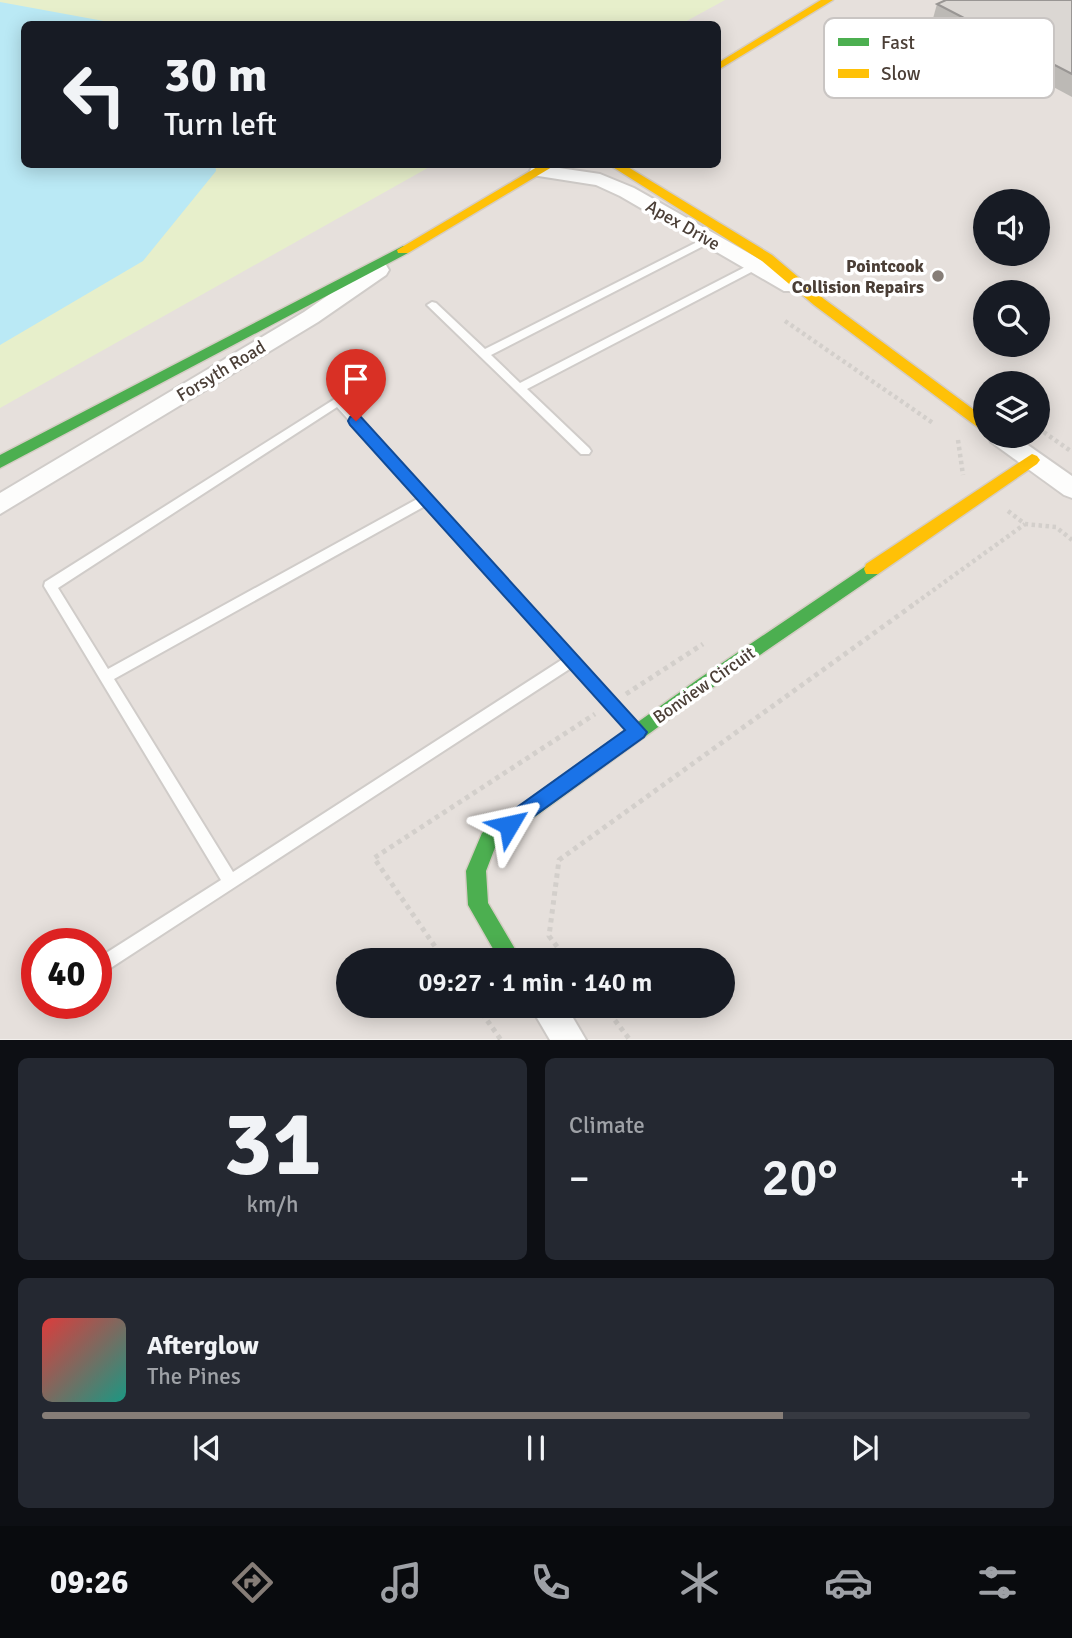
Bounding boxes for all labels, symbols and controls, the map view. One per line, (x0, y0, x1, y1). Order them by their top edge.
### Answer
legend (824, 18, 1054, 98)
text: Fast (881, 31, 915, 55)
text: 30 m (164, 45, 267, 105)
icon: left (49, 49, 140, 140)
text: Slow (881, 62, 921, 86)
text: Turn left (164, 105, 277, 144)
map controls (973, 189, 1050, 448)
button: sound (973, 189, 1050, 266)
street label: Apex Drive (642, 195, 724, 255)
place label: Pointcook Collision Repairs (792, 255, 925, 298)
marker: Pointcook Collision Repairs (930, 268, 946, 284)
button: search (973, 280, 1050, 357)
street label: Forsyth Road (172, 336, 270, 406)
pin (326, 349, 386, 421)
icon: arrive (337, 360, 375, 398)
button: layers (973, 371, 1050, 448)
street label: Bonview Circuit (649, 642, 759, 728)
position arrow (472, 788, 546, 862)
speed limit sign: 40 (21, 928, 112, 1019)
text: 09:27 · 1 min · 140 m (419, 967, 652, 999)
text: 31 (223, 1088, 322, 1201)
text: Climate (569, 1111, 645, 1140)
text: 20° (761, 1146, 838, 1210)
text: − (569, 1155, 590, 1202)
text: + (1009, 1155, 1030, 1202)
text: km/h (246, 1190, 299, 1219)
text: Afterglow (147, 1330, 259, 1362)
text: The Pines (147, 1362, 241, 1391)
icon: previous (188, 1429, 226, 1467)
icon: pause (517, 1429, 555, 1467)
icon: next (846, 1429, 884, 1467)
icon: directions (228, 1558, 277, 1607)
icon: music (377, 1558, 426, 1607)
icon: phone (526, 1558, 575, 1607)
icon: climate (675, 1558, 724, 1607)
icon: car (824, 1558, 873, 1607)
icon: filters (973, 1558, 1022, 1607)
text: 09:26 (50, 1563, 129, 1602)

